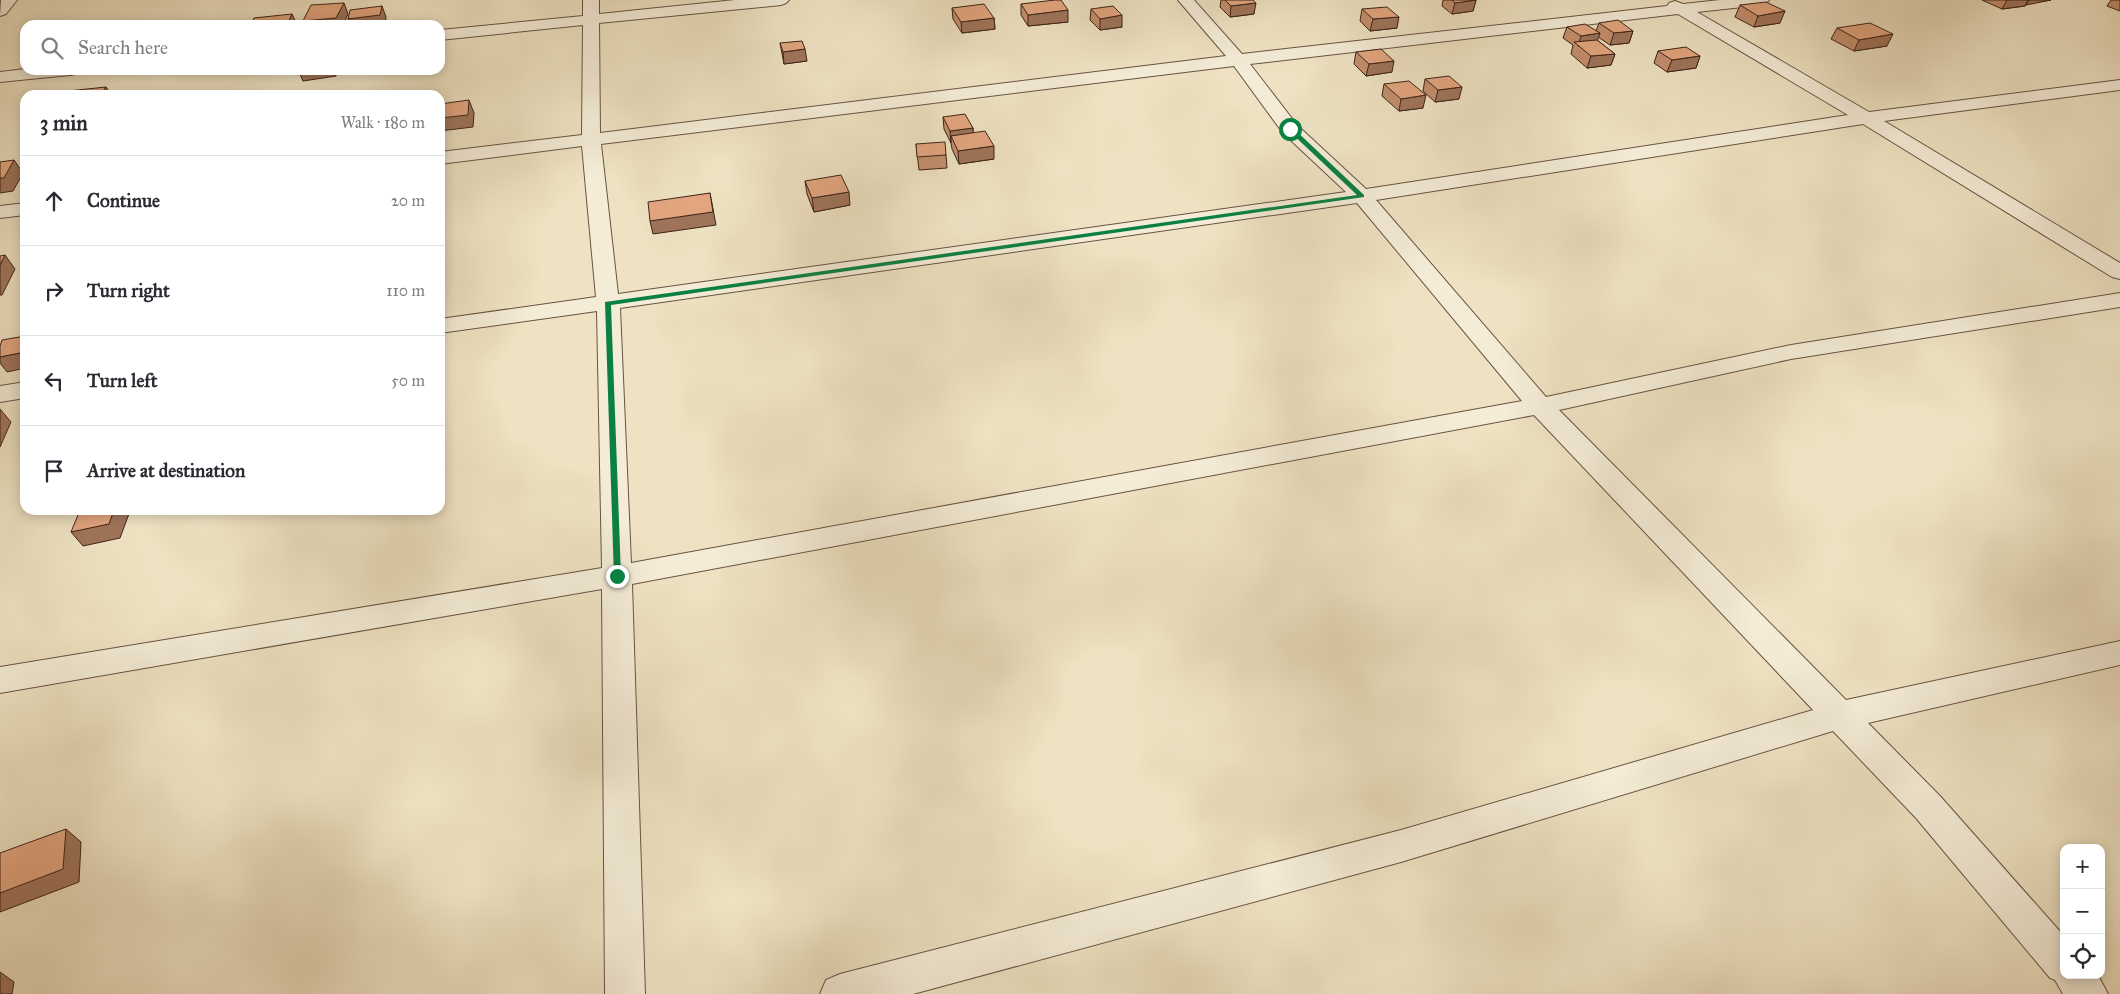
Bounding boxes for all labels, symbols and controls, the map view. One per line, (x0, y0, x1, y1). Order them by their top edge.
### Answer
search box (20, 20, 445, 75)
icon: search (38, 34, 66, 62)
text: Search here (78, 36, 168, 59)
text: 3 min (40, 110, 88, 136)
text: Walk · 180 m (341, 113, 425, 132)
route start (1279, 118, 1302, 141)
icon: ahead (40, 187, 68, 215)
text: Continue (87, 189, 160, 212)
text: 20 m (391, 191, 425, 210)
icon: right (40, 277, 68, 305)
text: Turn right (87, 279, 170, 302)
text: 110 m (386, 281, 425, 300)
icon: left (40, 367, 68, 395)
text: Turn left (87, 369, 157, 392)
text: 50 m (391, 371, 425, 390)
icon: arrive (40, 457, 68, 485)
text: Arrive at destination (87, 459, 245, 482)
route end (606, 565, 629, 588)
map controls (2060, 844, 2105, 979)
button: + (2060, 844, 2105, 889)
button: − (2060, 889, 2105, 934)
button: locate (2060, 934, 2105, 979)

